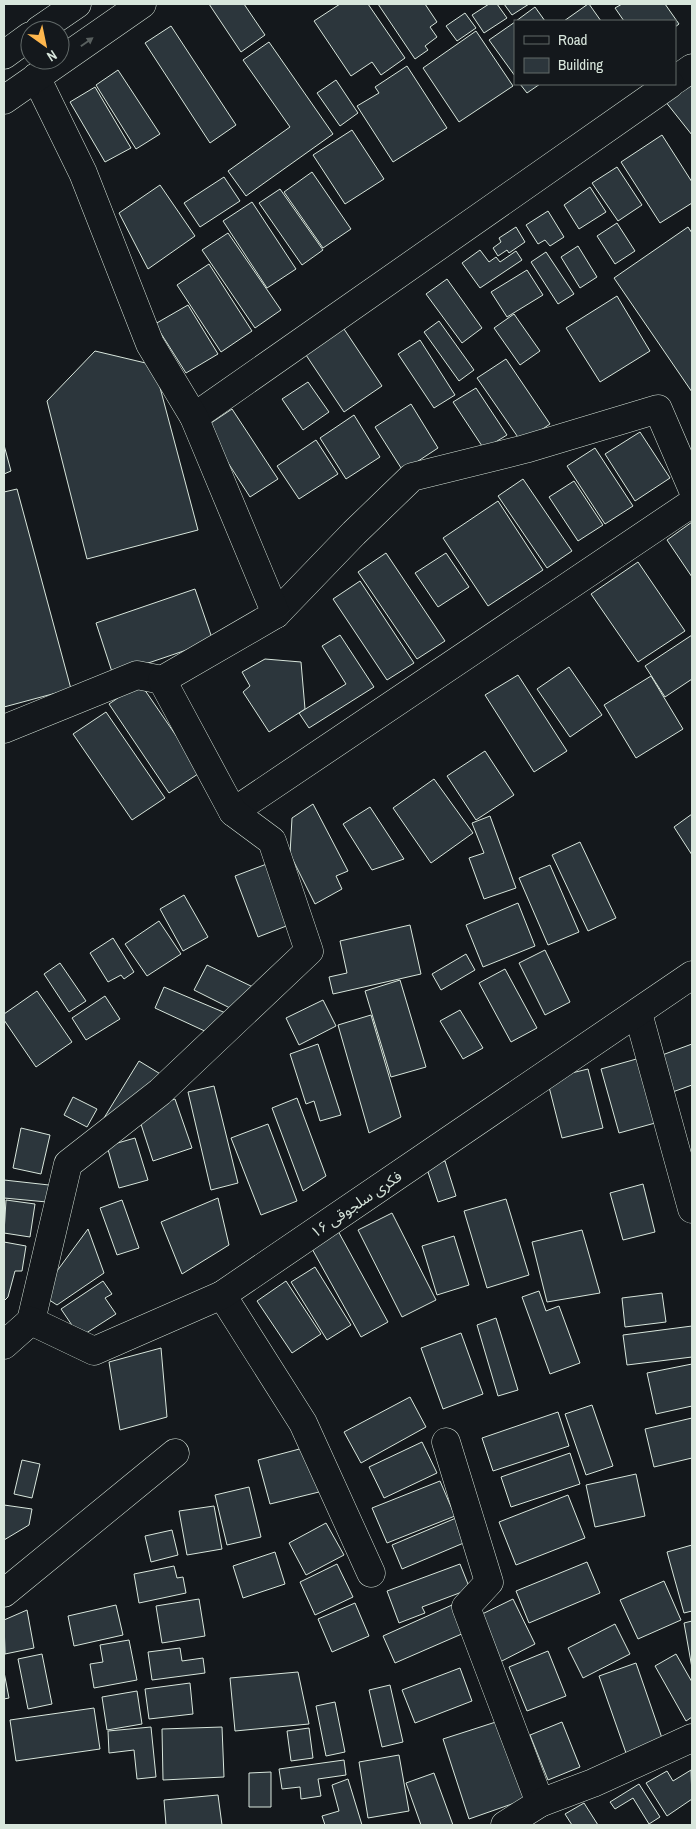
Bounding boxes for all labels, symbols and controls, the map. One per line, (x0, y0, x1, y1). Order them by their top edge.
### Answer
north arrow (20, 20, 70, 70)
legend (514, 20, 676, 85)
text: Road (558, 29, 587, 50)
one-way arrow (80, 37, 93, 47)
text: N (44, 46, 60, 66)
text: Building (558, 54, 603, 75)
street label: فکری سلجوقی ۱۶ (306, 1165, 406, 1242)

